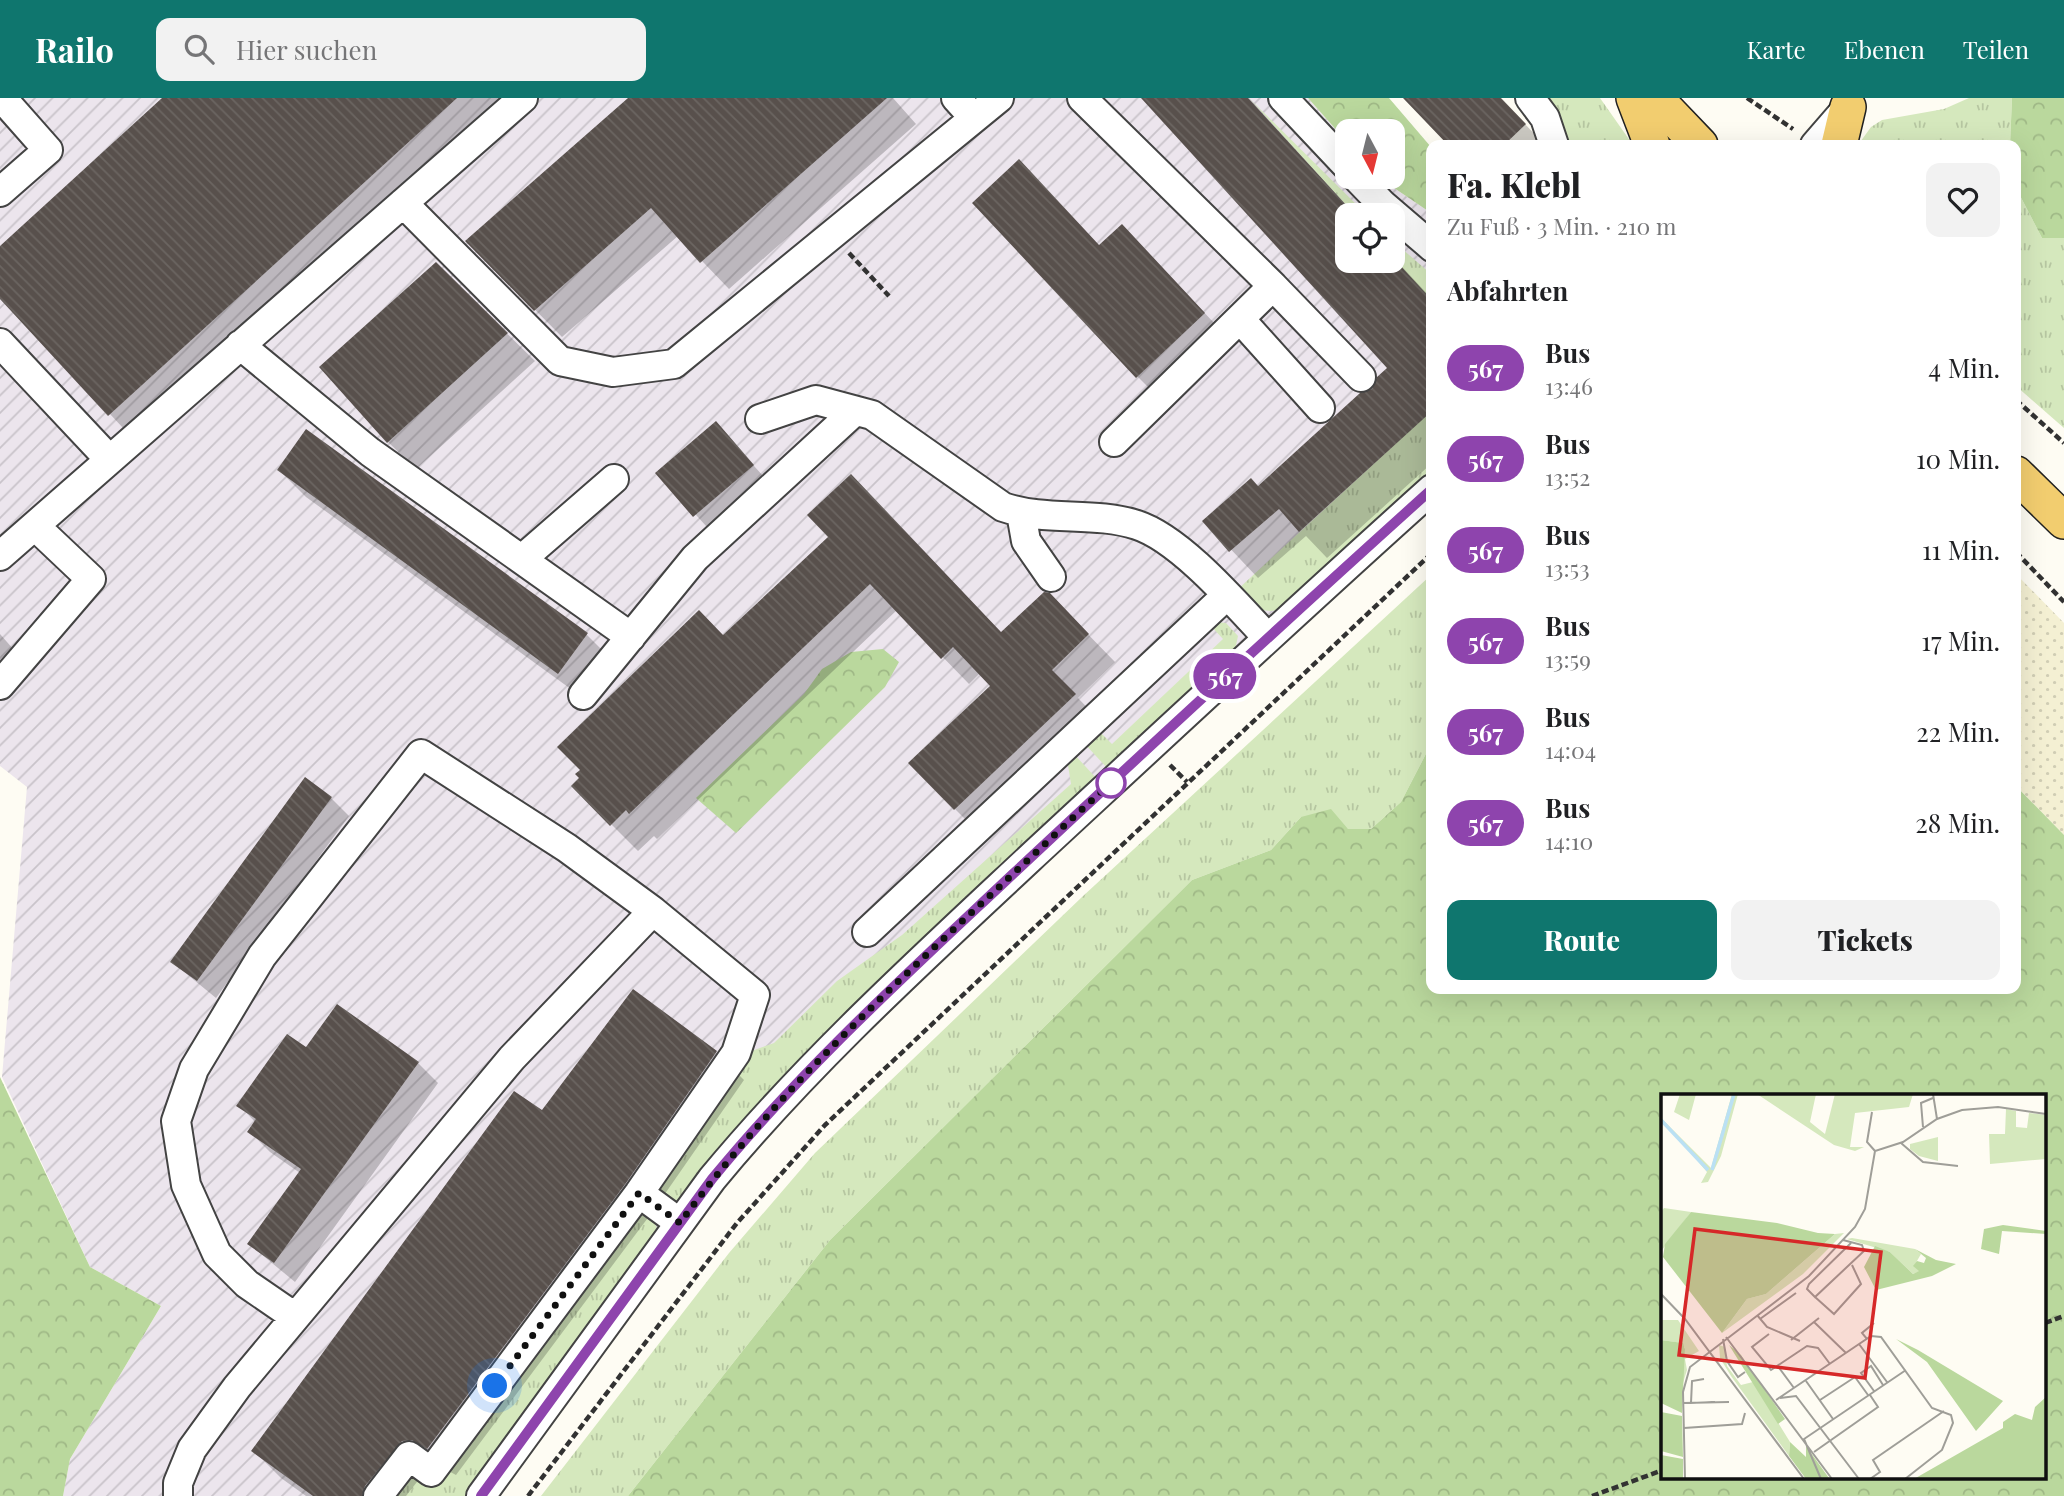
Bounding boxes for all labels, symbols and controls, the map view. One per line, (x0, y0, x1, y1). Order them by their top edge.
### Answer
search box (156, 18, 646, 81)
text: Railo (35, 27, 114, 71)
icon: search (180, 30, 218, 68)
text: Hier suchen (236, 32, 377, 67)
text: Karte (1747, 33, 1806, 65)
text: Ebenen (1844, 33, 1925, 65)
text: Teilen (1963, 33, 2029, 65)
north arrow (1335, 119, 1405, 189)
map controls (1335, 119, 1405, 273)
text: Fa. Klebl (1447, 162, 1581, 206)
button: heart (1926, 163, 2000, 237)
button: locate (1335, 203, 1405, 273)
text: Zu Fuß · 3 Min. · 210 m (1447, 210, 1676, 241)
text: Abfahrten (1447, 273, 1568, 308)
text: Bus (1545, 335, 1590, 370)
text: 4 Min. (1928, 350, 2000, 385)
text: 567 (1468, 352, 1503, 384)
text: 13:46 (1545, 370, 1593, 401)
text: Bus (1545, 426, 1590, 461)
text: 10 Min. (1916, 441, 2000, 476)
text: 567 (1468, 443, 1503, 475)
text: 13:52 (1545, 461, 1590, 492)
text: Bus (1545, 517, 1590, 552)
text: 11 Min. (1922, 532, 2000, 567)
text: 567 (1468, 534, 1503, 566)
text: 13:53 (1545, 552, 1590, 583)
text: Bus (1545, 608, 1590, 643)
text: 17 Min. (1921, 623, 2000, 658)
text: 567 (1468, 625, 1503, 657)
text: 13:59 (1545, 643, 1591, 674)
line badge: 567 (1185, 653, 1265, 699)
text: 567 (1207, 660, 1243, 692)
text: Bus (1545, 699, 1590, 734)
text: 22 Min. (1916, 714, 2000, 749)
text: 567 (1468, 716, 1503, 748)
text: 14:04 (1545, 734, 1596, 765)
unlabelled marker (1096, 768, 1126, 798)
text: Bus (1545, 790, 1590, 825)
text: 28 Min. (1915, 805, 2000, 840)
text: 567 (1468, 807, 1503, 839)
text: 14:10 (1545, 825, 1593, 856)
button: Route (1447, 900, 1717, 980)
button: Tickets (1731, 900, 2000, 980)
inset map (1661, 1094, 2046, 1478)
your location (477, 1368, 512, 1403)

